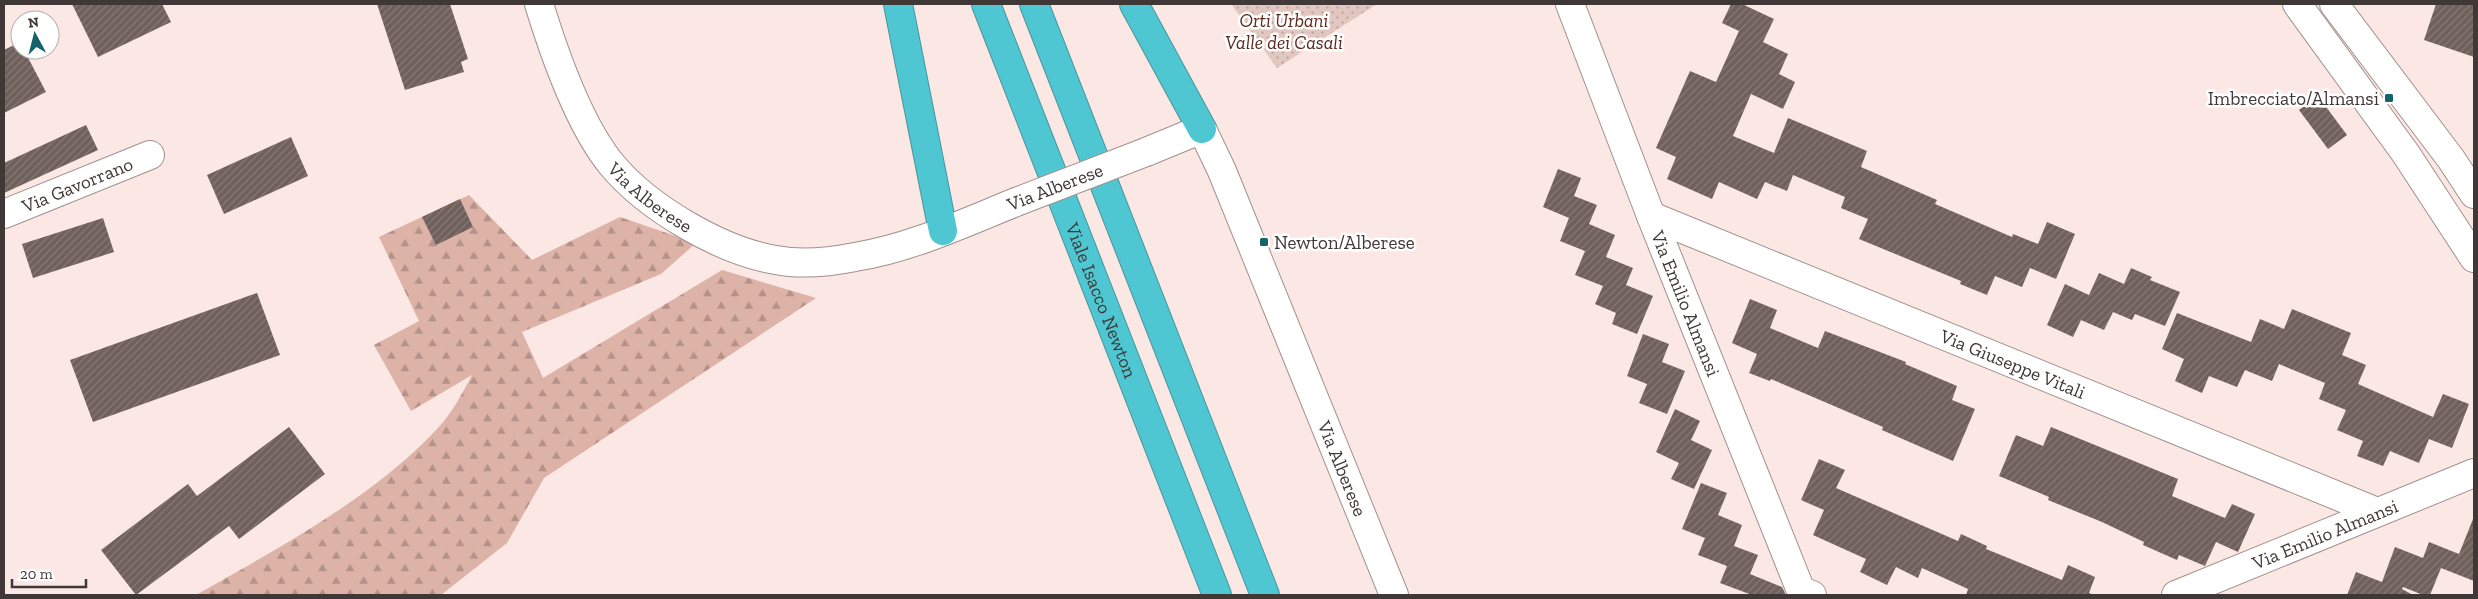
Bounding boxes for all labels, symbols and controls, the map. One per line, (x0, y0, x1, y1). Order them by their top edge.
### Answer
park label: Orti Urbani Valle dei Casali (1225, 9, 1343, 54)
north arrow (10, 10, 60, 60)
text: N (27, 13, 40, 32)
place label: Imbrecciato/Almansi (2208, 87, 2379, 110)
marker: Imbrecciato/Almansi (2383, 92, 2395, 104)
street label: Via Gavorrano (17, 152, 136, 217)
street label: Via Alberese (603, 156, 696, 237)
street label: Via Alberese (1003, 158, 1106, 216)
street label: Viale Isacco Newton (1061, 218, 1142, 381)
street label: Via Emilio Almansi (1646, 226, 1725, 380)
place label: Newton/Alberese (1274, 231, 1415, 254)
marker: Newton/Alberese (1258, 236, 1270, 248)
street label: Via Giuseppe Vitali (1936, 323, 2089, 403)
street label: Via Alberese (1313, 416, 1372, 520)
street label: Via Emilio Almansi (2248, 494, 2401, 574)
scale bar (12, 556, 86, 588)
text: 20 m (20, 565, 53, 583)

